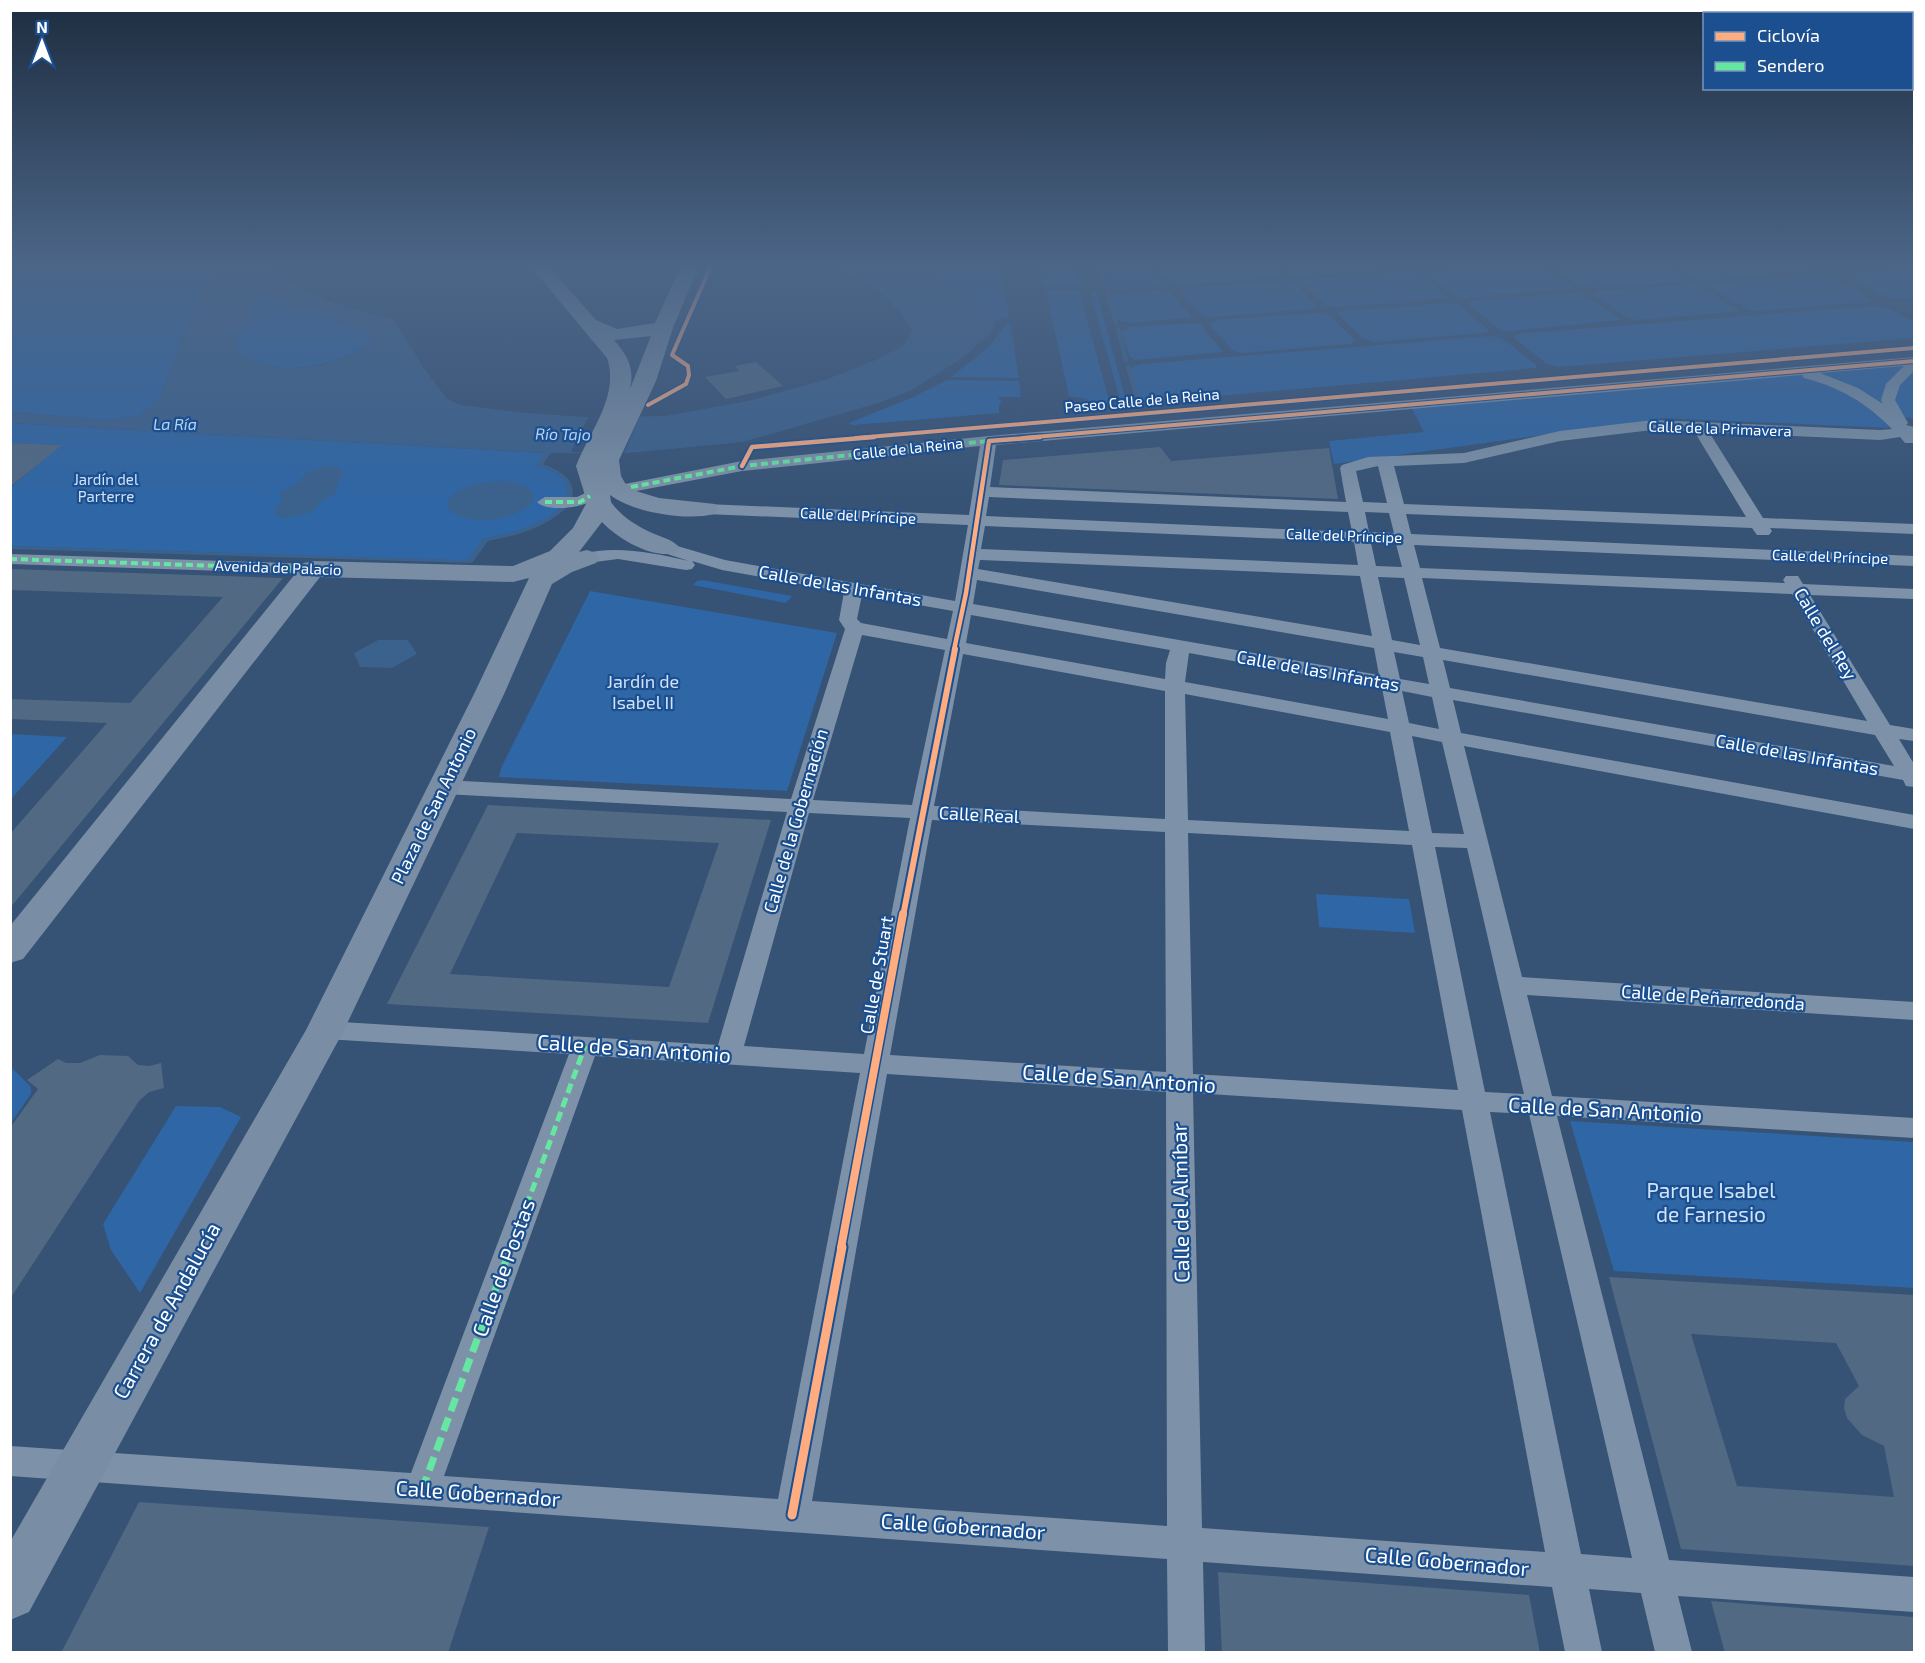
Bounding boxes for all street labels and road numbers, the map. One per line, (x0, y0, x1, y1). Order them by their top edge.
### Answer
street label: Paseo Calle de la Reina (1064, 384, 1220, 416)
street label: Calle de la Primavera (1648, 417, 1792, 439)
street label: Calle de la Reina (852, 433, 964, 463)
street label: Calle del Príncipe (800, 503, 917, 527)
street label: Calle del Príncipe (1286, 524, 1402, 546)
street label: Calle del Príncipe (1772, 545, 1888, 567)
street label: Avenida de Palacio (214, 556, 342, 578)
street label: Calle de las Infantas (757, 560, 923, 610)
street label: Calle del Rey (1790, 583, 1862, 684)
street label: Calle de las Infantas (1235, 645, 1401, 695)
street label: Plaza de San Antonio (386, 724, 480, 887)
street label: Calle de la Gobernación (758, 726, 832, 915)
street label: Calle de las Infantas (1714, 729, 1880, 779)
street label: Calle Real (938, 801, 1020, 827)
street label: Calle de Stuart (855, 914, 897, 1036)
street label: Calle de Peñarredonda (1620, 980, 1806, 1014)
street label: Calle de San Antonio (536, 1028, 732, 1067)
street label: Calle de San Antonio (1021, 1058, 1217, 1097)
street label: Calle de San Antonio (1507, 1091, 1703, 1126)
street label: Calle del Almíbar (1166, 1122, 1193, 1283)
street label: Calle de Postas (466, 1195, 539, 1340)
street label: Carrera de Andalucía (107, 1218, 225, 1403)
street label: Calle Gobernador (395, 1474, 562, 1511)
street label: Calle Gobernador (880, 1507, 1047, 1544)
street label: Calle Gobernador (1364, 1541, 1531, 1580)

